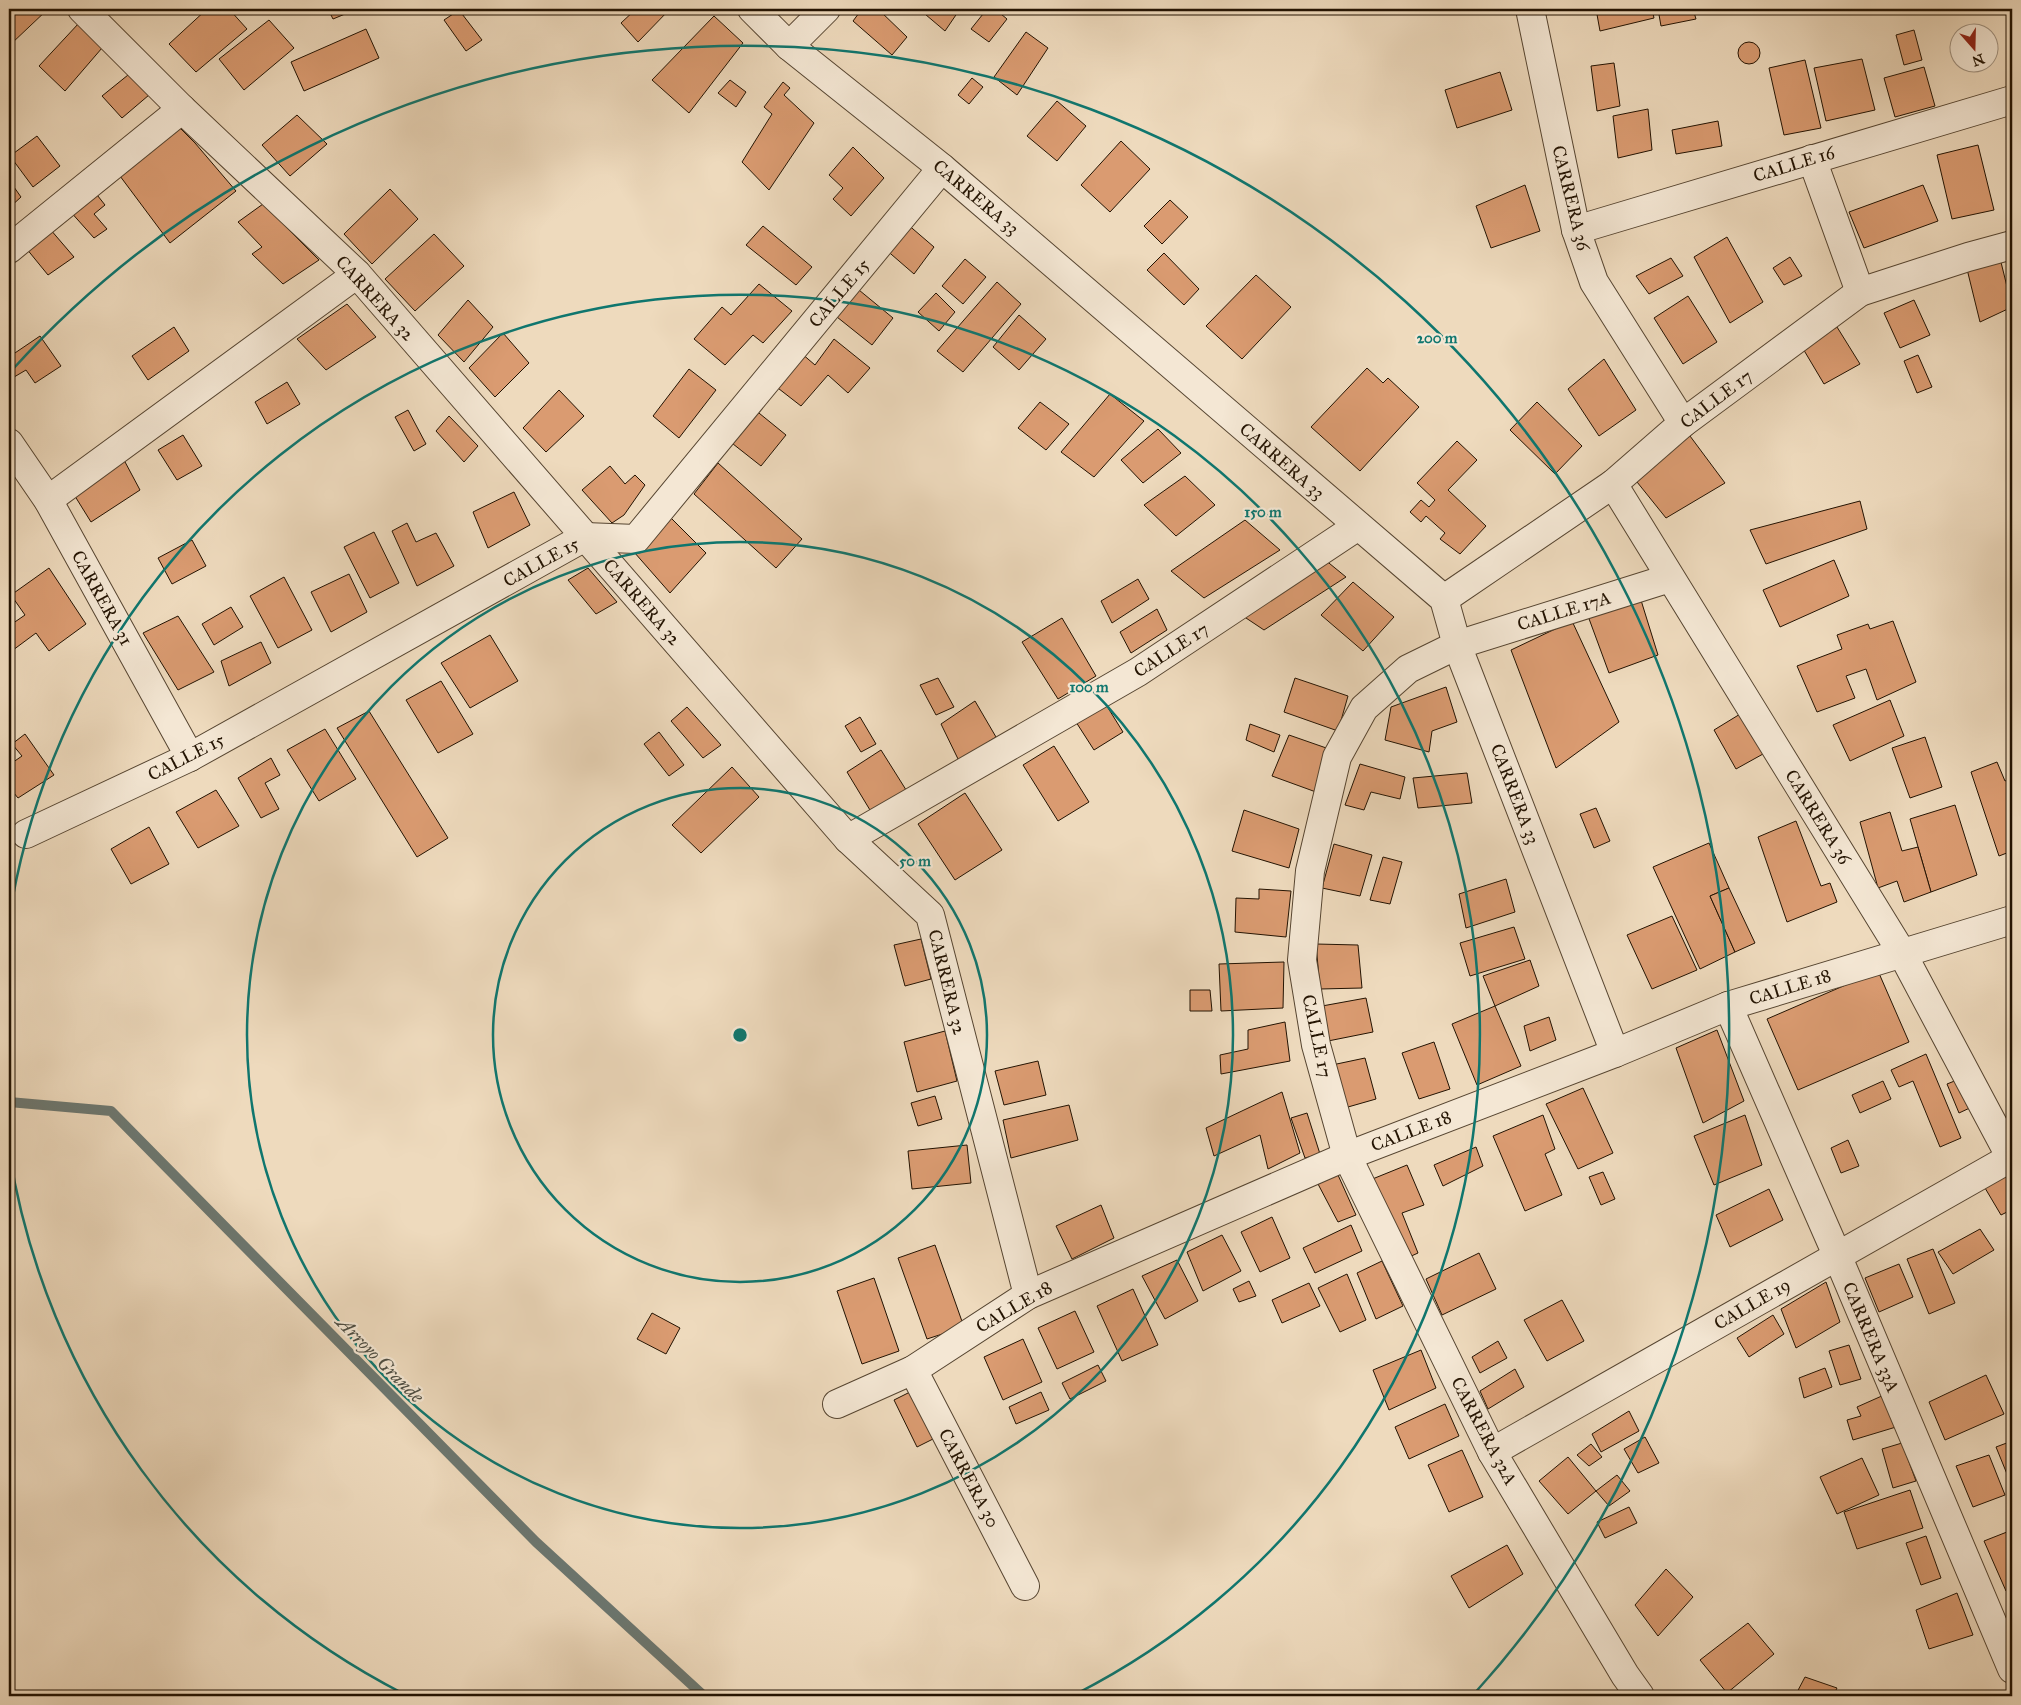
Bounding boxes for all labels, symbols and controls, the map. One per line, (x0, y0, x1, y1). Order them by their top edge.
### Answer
north arrow (1948, 22, 1998, 72)
text: N (1970, 50, 1987, 70)
street label: CALLE 16 (1751, 141, 1838, 187)
street label: CARRERA 36 (1547, 143, 1595, 254)
street label: CARRERA 33 (928, 155, 1024, 239)
street label: CARRERA 32 (331, 251, 419, 345)
street label: CALLE 15 (804, 254, 875, 332)
text: 200 m (1417, 329, 1458, 347)
street label: CALLE 17 (1676, 365, 1756, 433)
street label: CARRERA 33 (1235, 418, 1329, 504)
text: 150 m (1244, 503, 1282, 521)
street label: CALLE 15 (499, 532, 583, 592)
street label: CARRERA 31 (67, 546, 137, 650)
street label: CARRERA 32 (598, 554, 686, 650)
street label: CALLE 17A (1515, 586, 1613, 636)
street label: CALLE 17 (1130, 618, 1212, 682)
text: 100 m (1069, 678, 1109, 696)
street label: CALLE 15 (144, 728, 229, 786)
street label: CARRERA 33 (1486, 741, 1544, 847)
street label: CARRERA 36 (1780, 766, 1856, 869)
text: 50 m (899, 852, 931, 870)
street label: CARRERA 32 (923, 927, 971, 1037)
street label: CALLE 18 (1746, 964, 1834, 1010)
street label: CALLE 17 (1297, 992, 1337, 1080)
centre of rings (731, 1026, 749, 1044)
street label: CALLE 18 (1368, 1106, 1454, 1156)
street label: CALLE 19 (1710, 1273, 1794, 1335)
street label: CALLE 18 (972, 1276, 1056, 1338)
street label: CARRERA 33A (1838, 1278, 1904, 1396)
water label: Arroyo Grande (330, 1309, 429, 1408)
street label: CARRERA 32A (1446, 1373, 1522, 1489)
street label: CARRERA 30 (934, 1425, 1004, 1531)

